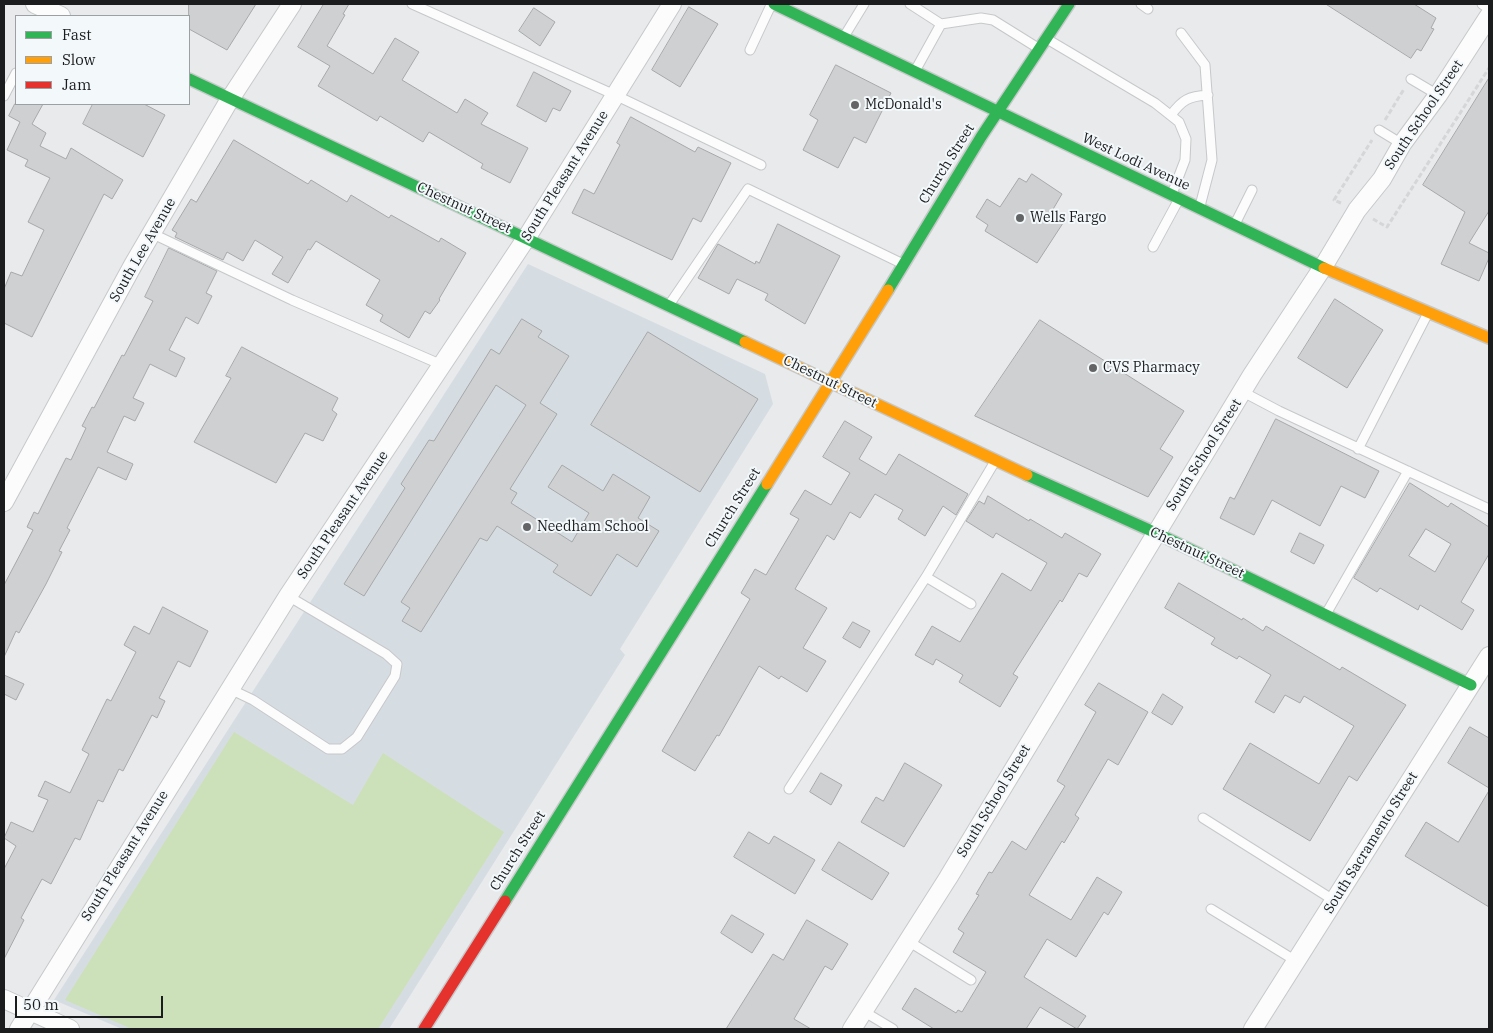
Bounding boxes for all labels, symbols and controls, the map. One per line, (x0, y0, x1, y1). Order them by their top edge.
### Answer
legend (15, 15, 190, 105)
text: Fast (62, 25, 92, 44)
text: Slow (62, 50, 95, 69)
street label: South School Street (1381, 57, 1467, 173)
text: Jam (62, 75, 91, 94)
place label: McDonald's (865, 97, 942, 113)
marker: McDonald's (849, 99, 861, 111)
street label: South Pleasant Avenue (518, 108, 612, 244)
street label: Church Street (916, 121, 978, 207)
street label: West Lodi Avenue (1079, 130, 1193, 194)
street label: Chestnut Street (414, 179, 514, 237)
street label: South Lee Avenue (106, 195, 180, 305)
place label: Wells Fargo (1030, 210, 1106, 226)
marker: Wells Fargo (1014, 212, 1026, 224)
street label: Chestnut Street (780, 352, 880, 412)
place label: CVS Pharmacy (1103, 360, 1200, 376)
marker: CVS Pharmacy (1087, 362, 1099, 374)
street label: South School Street (1163, 396, 1245, 514)
street label: South Pleasant Avenue (294, 448, 392, 582)
street label: Church Street (702, 465, 764, 551)
place label: Needham School (537, 519, 649, 535)
marker: Needham School (521, 521, 533, 533)
street label: Chestnut Street (1147, 524, 1247, 582)
street label: South School Street (954, 742, 1034, 860)
street label: South Sacramento Street (1320, 769, 1422, 917)
street label: South Pleasant Avenue (78, 788, 172, 924)
street label: Church Street (487, 808, 549, 894)
scale bar (18, 986, 165, 1018)
text: 50 m (23, 995, 59, 1014)

